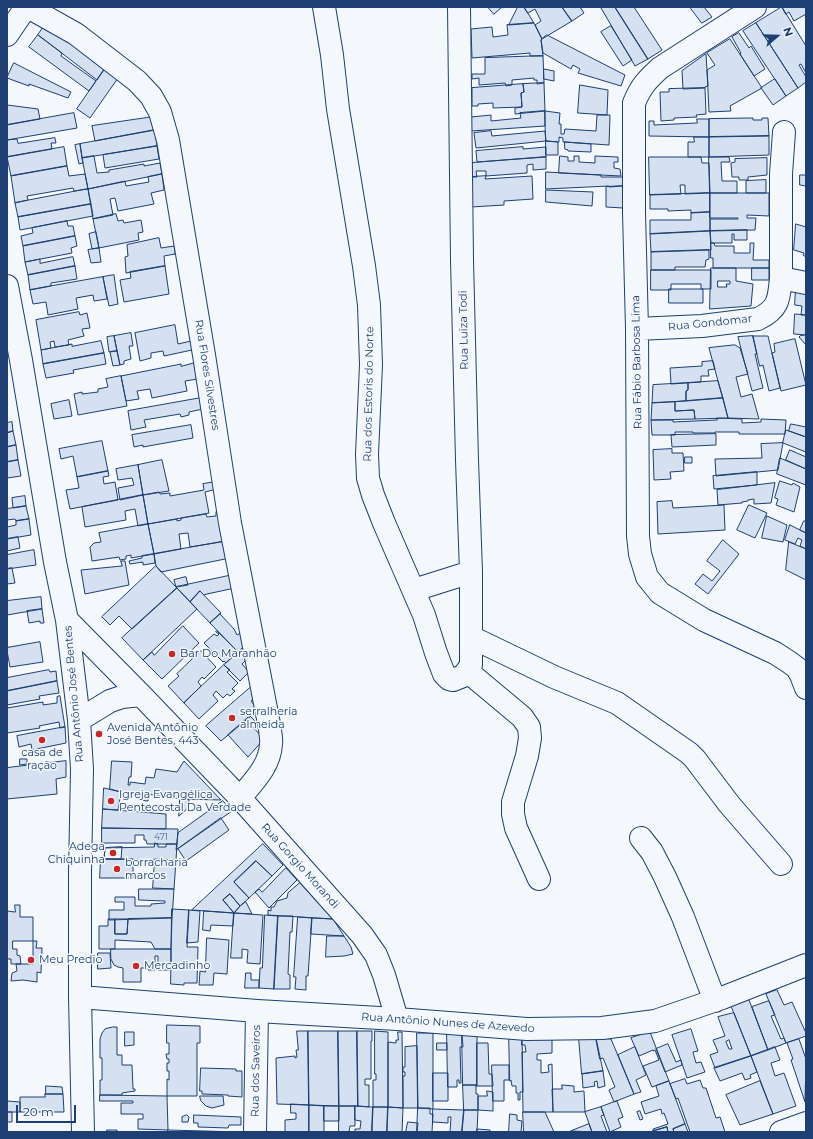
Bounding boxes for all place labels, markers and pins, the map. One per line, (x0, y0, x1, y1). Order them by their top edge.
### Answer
place label: Bar Do Maranhão (180, 647, 277, 661)
marker: Bar Do Maranhão (167, 649, 177, 659)
place label: serralheria almeida (240, 705, 298, 731)
marker: serralheria almeida (227, 713, 237, 723)
place label: Avenida Antônio José Bentes, 443 (107, 721, 199, 747)
marker: Avenida Antônio José Bentes, 443 (94, 729, 104, 739)
marker: casa de ração (37, 735, 47, 745)
place label: casa de ração (21, 746, 63, 772)
place label: Igreja Evangélica Pentecostal Da Verdade (119, 788, 251, 814)
marker: Igreja Evangélica Pentecostal Da Verdade (106, 796, 116, 806)
place label: Adega Chiquinha (48, 840, 105, 866)
marker: Adega Chiquinha (108, 848, 118, 858)
place label: borracharia marcos (125, 856, 188, 882)
marker: borracharia marcos (112, 864, 122, 874)
place label: Meu Predio (39, 953, 102, 967)
marker: Meu Predio (26, 955, 36, 965)
place label: Mercadinho (144, 959, 210, 973)
marker: Mercadinho (131, 961, 141, 971)

